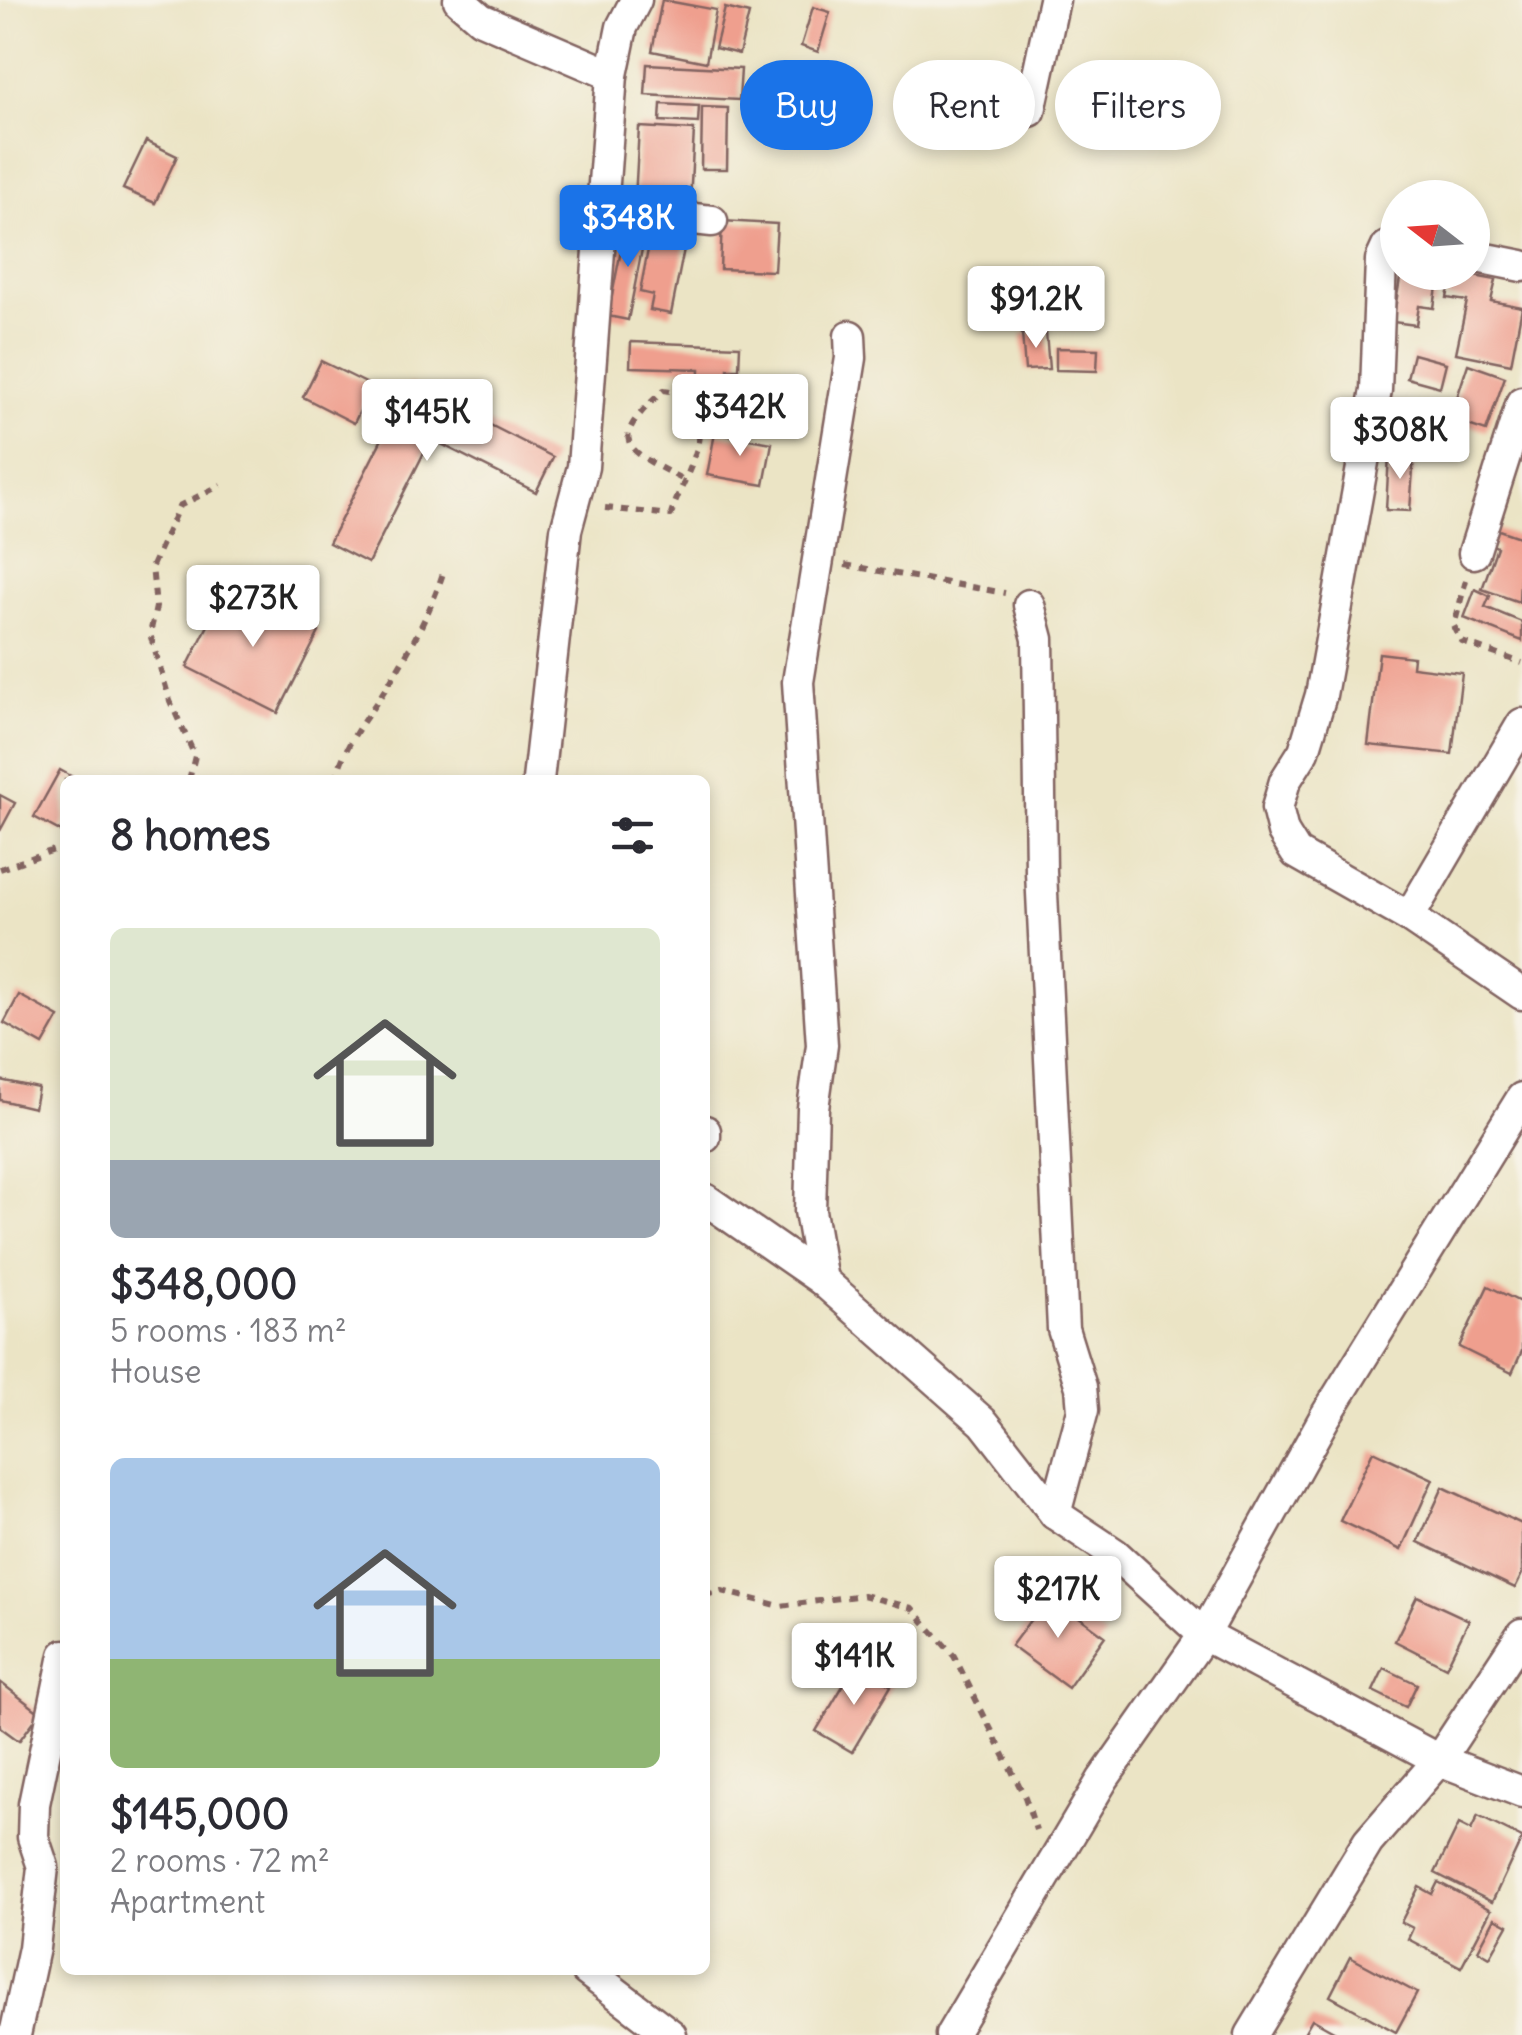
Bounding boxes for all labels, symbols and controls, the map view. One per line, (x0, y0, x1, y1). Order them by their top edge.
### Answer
chip: Buy (740, 60, 873, 150)
chip: Rent (893, 60, 1035, 150)
chip: Filters (1055, 60, 1221, 150)
north arrow (1380, 180, 1490, 290)
map controls (1380, 180, 1490, 290)
pin: $348K (558, 185, 698, 270)
text: $348K (582, 197, 674, 238)
pin: $91.2K (955, 266, 1117, 351)
text: $91.2K (990, 278, 1082, 319)
pin: $342K (670, 374, 810, 459)
pin: $145K (357, 379, 497, 464)
text: $342K (694, 386, 786, 427)
text: $145K (384, 391, 470, 432)
pin: $308K (1330, 397, 1470, 482)
text: $308K (1352, 409, 1448, 450)
pin: $273K (183, 565, 323, 650)
text: $273K (209, 577, 297, 618)
icon: filters (605, 808, 660, 863)
text: 8 homes (110, 809, 271, 861)
icon: home (295, 993, 475, 1173)
text: $348,000 (110, 1258, 297, 1310)
text: 5 rooms · 183 m² (110, 1310, 347, 1351)
text: House (110, 1351, 201, 1392)
icon: home (295, 1523, 475, 1703)
pin: $217K (988, 1556, 1128, 1641)
text: $217K (1016, 1568, 1100, 1609)
pin: $141K (784, 1623, 924, 1708)
text: $141K (814, 1635, 894, 1676)
text: $145,000 (110, 1788, 289, 1840)
text: 2 rooms · 72 m² (110, 1840, 330, 1881)
text: Apartment (110, 1881, 265, 1922)

